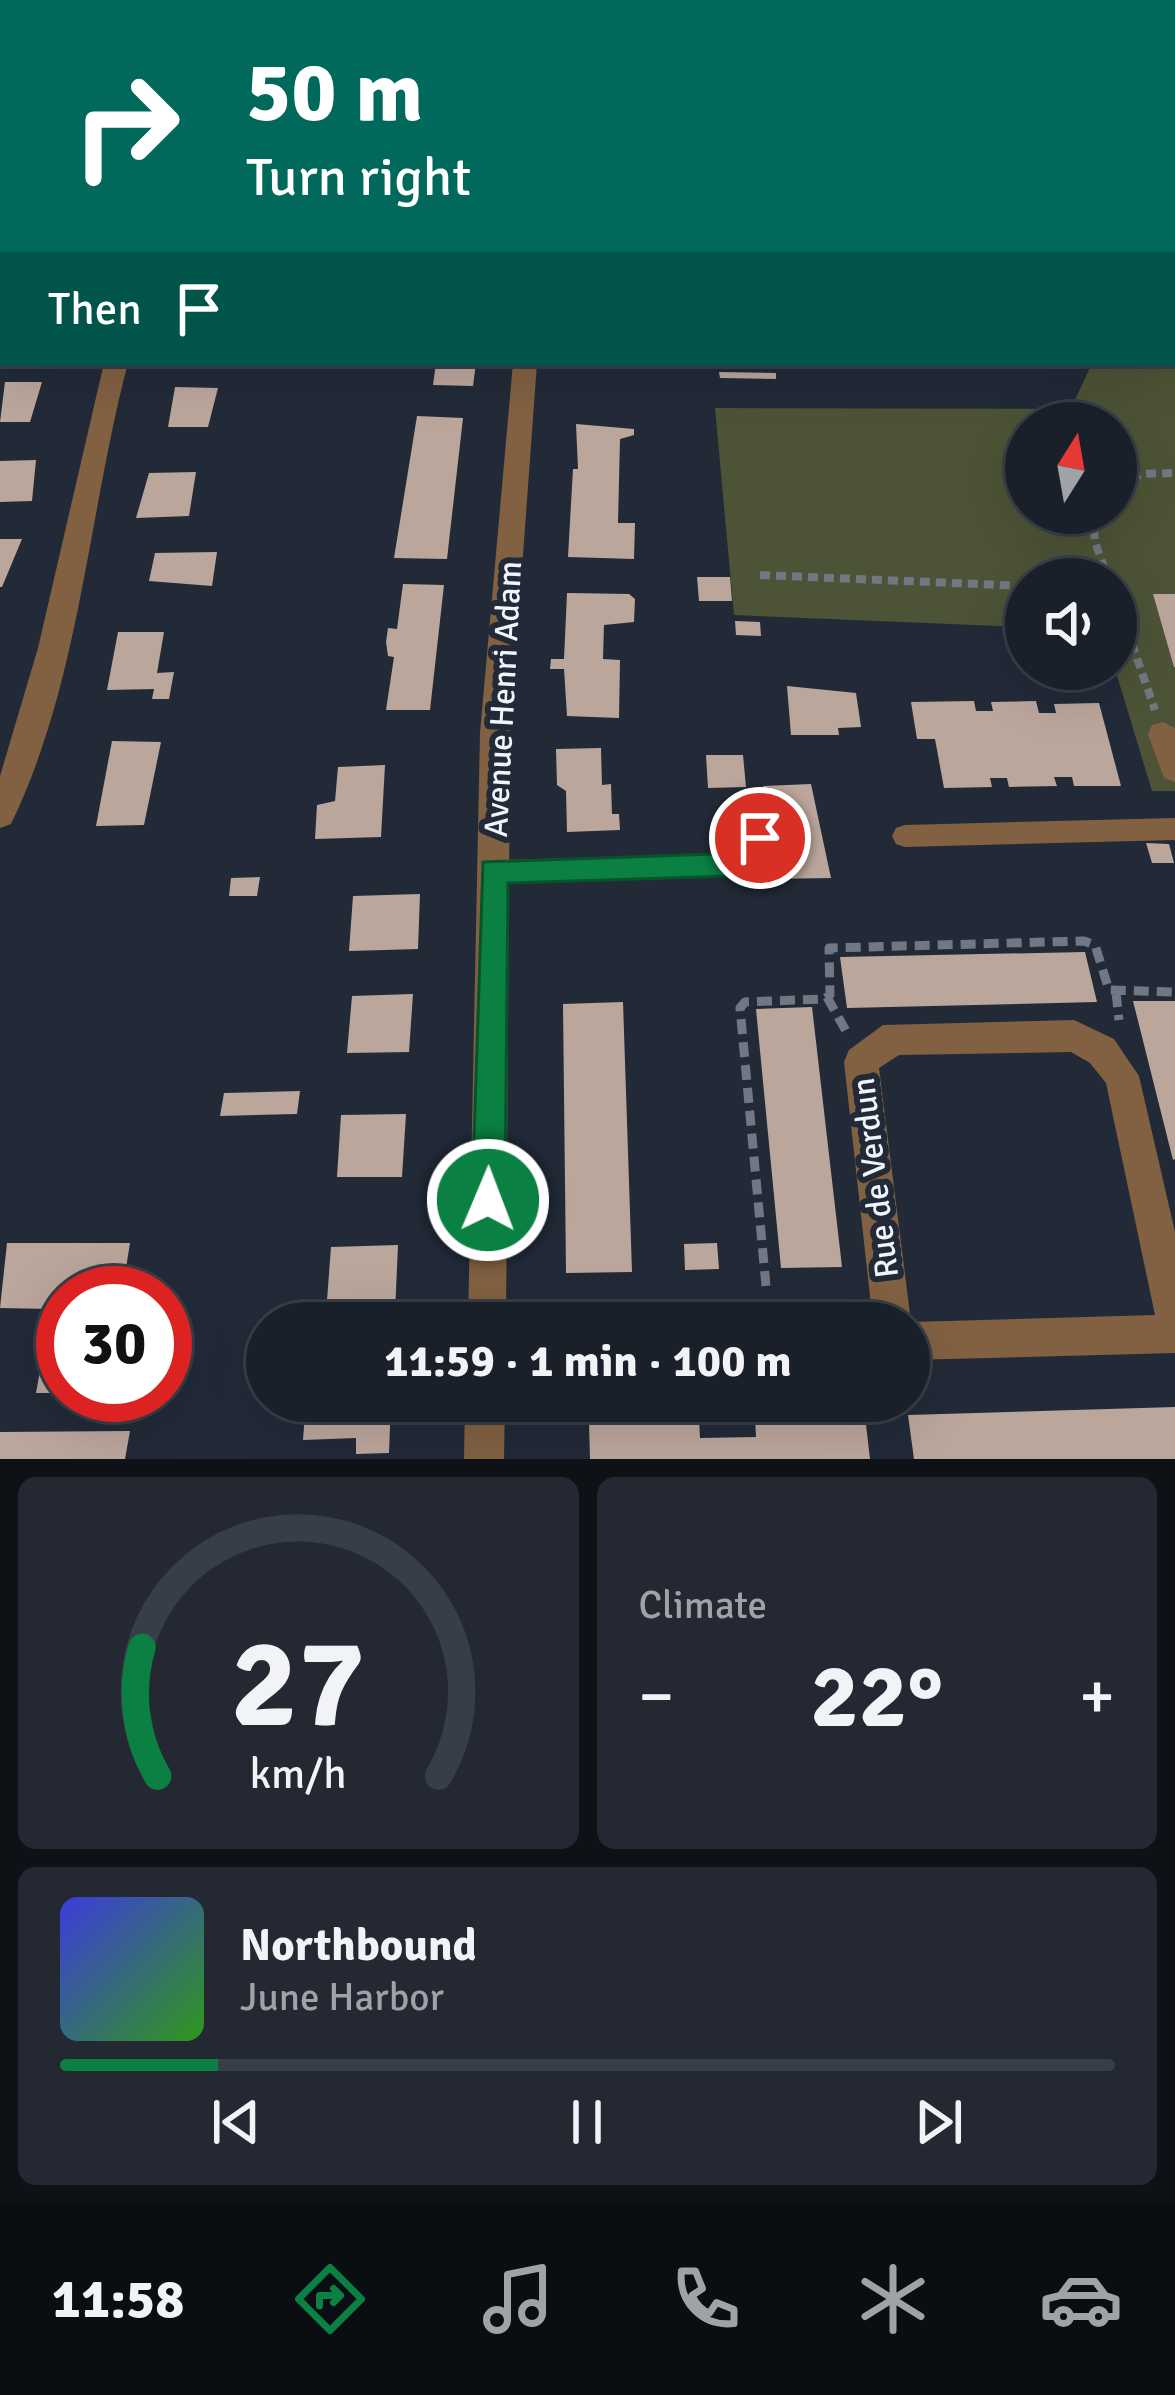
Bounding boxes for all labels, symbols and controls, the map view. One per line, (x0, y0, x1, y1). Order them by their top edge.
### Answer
text: 50 m (246, 41, 423, 145)
icon: right (48, 48, 204, 204)
text: Turn right (246, 144, 471, 211)
icon: arrive (166, 276, 232, 342)
text: Then (48, 282, 142, 337)
north arrow (1005, 402, 1137, 534)
map controls (1005, 402, 1137, 690)
button: sound (1005, 558, 1137, 690)
street label: Avenue Henri Adam (476, 560, 531, 838)
pin (709, 787, 811, 889)
icon: arrive (727, 805, 793, 871)
street label: Rue de Verdun (843, 1075, 908, 1280)
position arrow (425, 1137, 551, 1263)
speed limit sign: 30 (36, 1266, 192, 1422)
text: 11:59 · 1 min · 100 m (384, 1334, 792, 1389)
text: Climate (639, 1581, 767, 1629)
text: 27 (231, 1608, 366, 1761)
text: 22° (810, 1641, 943, 1752)
text: − (639, 1656, 674, 1737)
text: + (1079, 1656, 1115, 1737)
text: km/h (250, 1748, 347, 1801)
text: Northbound (240, 1918, 477, 1973)
text: June Harbor (240, 1973, 444, 2021)
icon: previous (203, 2089, 269, 2155)
icon: pause (554, 2089, 620, 2155)
icon: next (906, 2089, 972, 2155)
icon: directions (288, 2257, 372, 2341)
icon: music (476, 2257, 560, 2341)
icon: phone (664, 2257, 748, 2341)
icon: climate (851, 2257, 935, 2341)
icon: car (1039, 2257, 1123, 2341)
text: 11:58 (52, 2266, 184, 2333)

